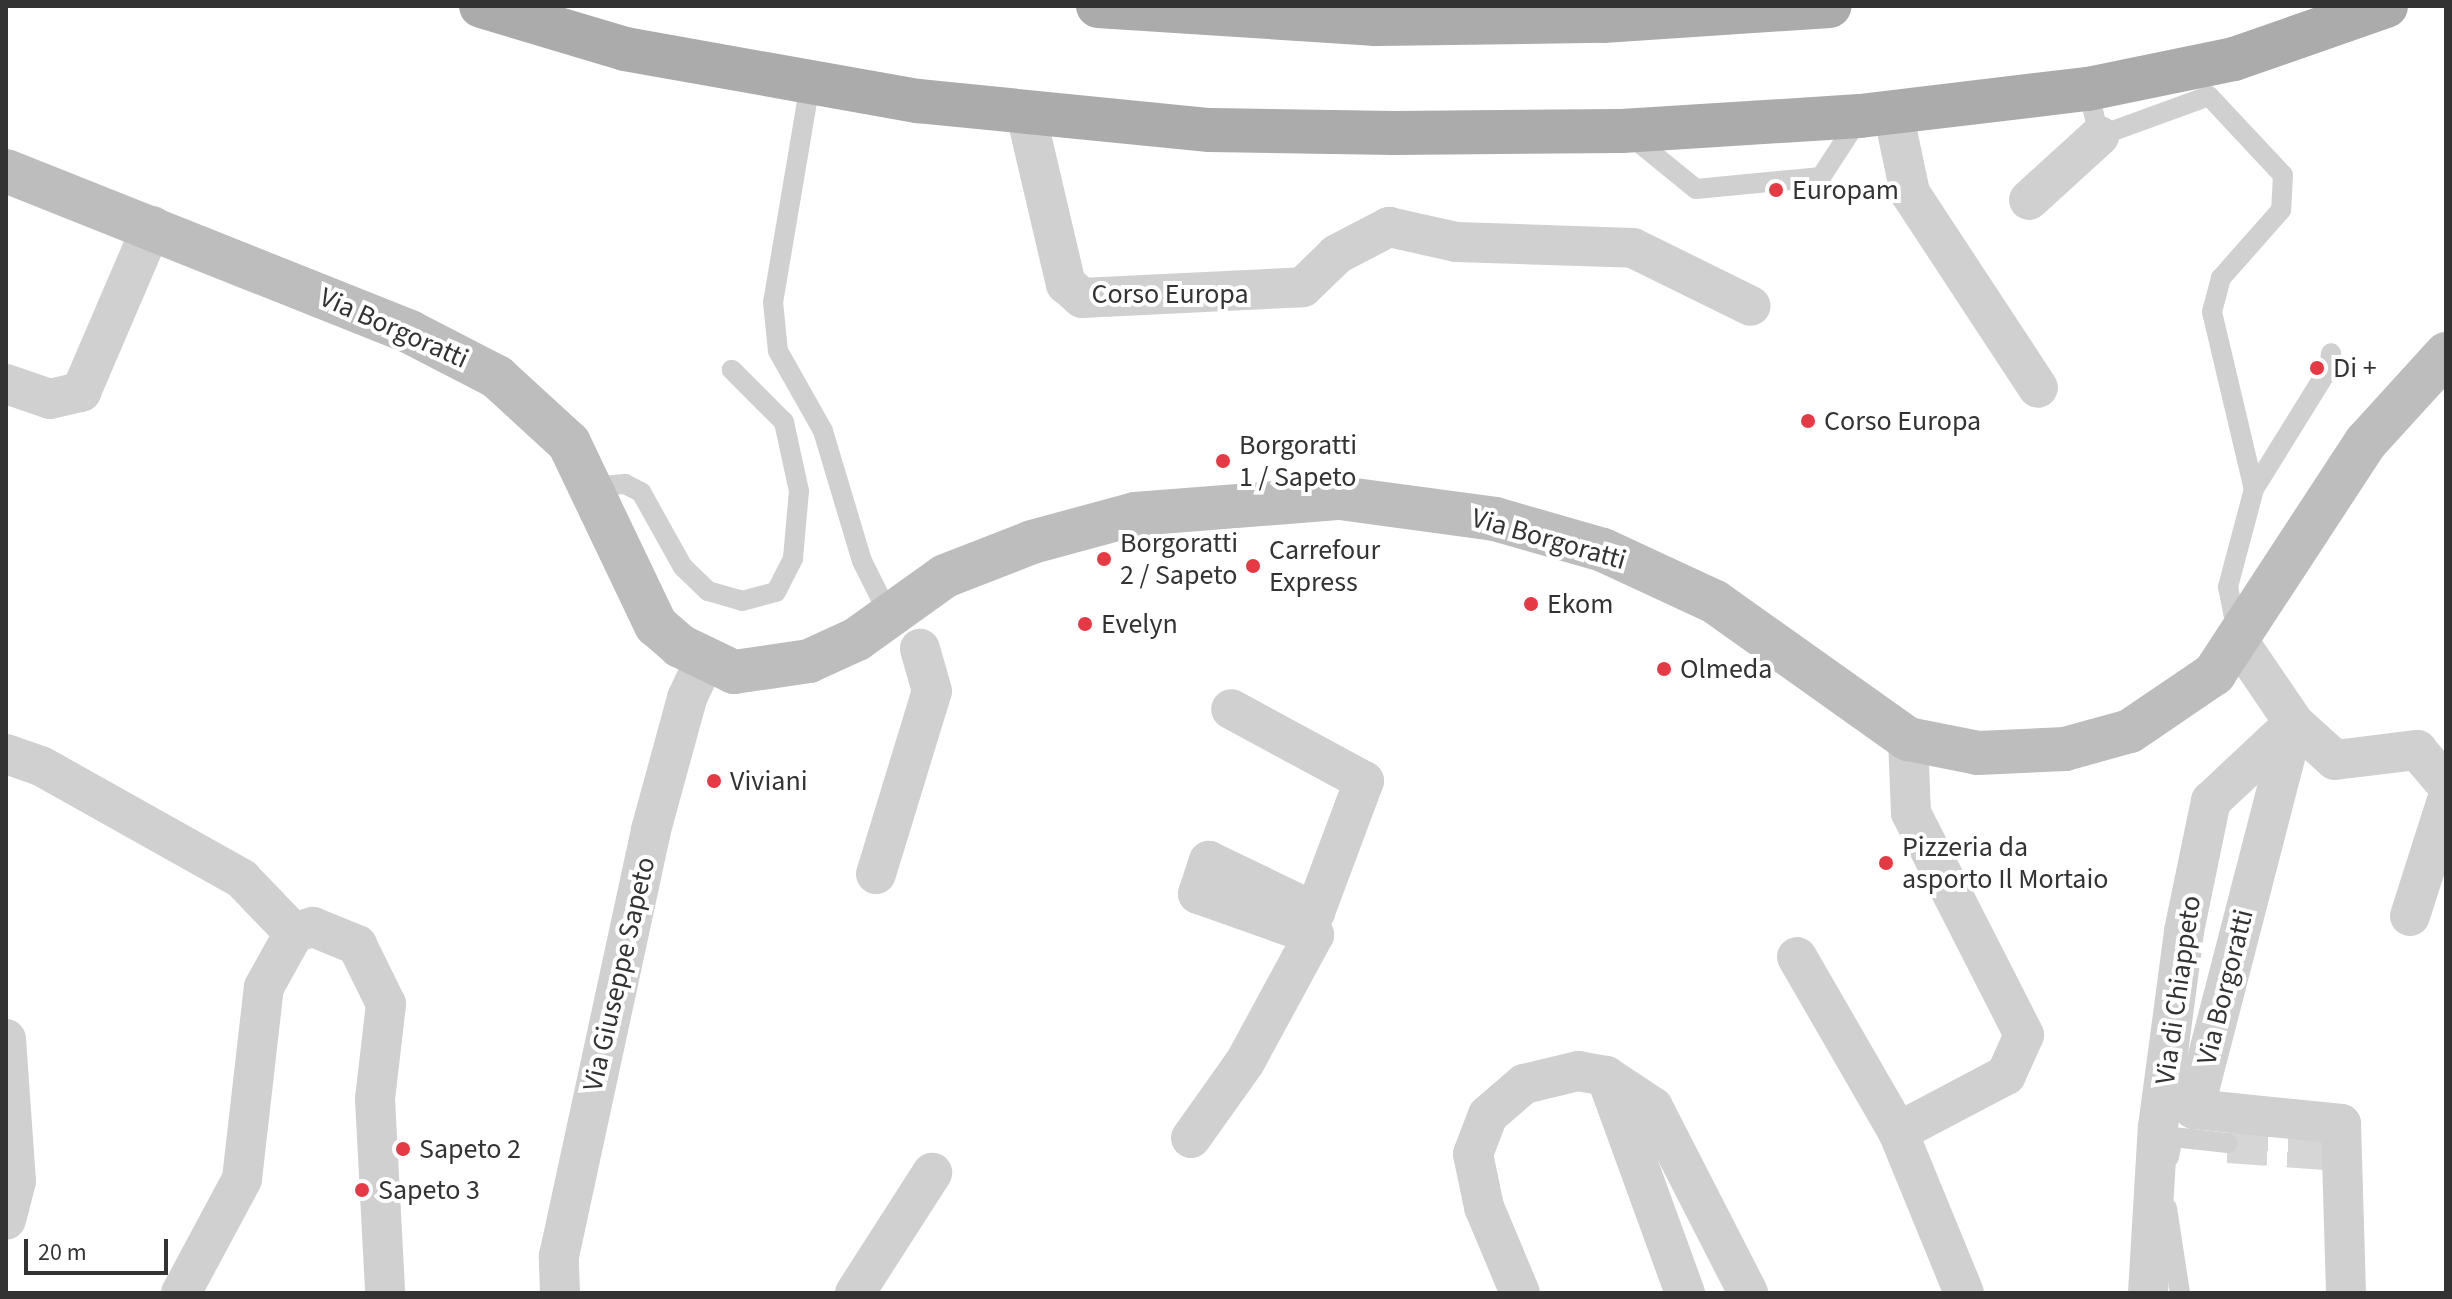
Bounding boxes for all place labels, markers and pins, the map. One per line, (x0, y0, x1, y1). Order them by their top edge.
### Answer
place label: Europam (1792, 173, 1899, 207)
marker: Europam (1767, 181, 1785, 199)
place label: Di + (2333, 351, 2377, 385)
marker: Di + (2308, 359, 2326, 377)
place label: Corso Europa (1824, 404, 1981, 438)
marker: Corso Europa (1799, 412, 1817, 430)
place label: Borgoratti 1 / Sapeto (1239, 428, 1357, 494)
marker: Borgoratti 1 / Sapeto (1214, 452, 1232, 470)
place label: Borgoratti 2 / Sapeto (1120, 526, 1238, 592)
place label: Carrefour Express (1269, 533, 1380, 599)
marker: Borgoratti 2 / Sapeto (1095, 550, 1113, 568)
marker: Carrefour Express (1244, 557, 1262, 575)
place label: Ekom (1547, 587, 1613, 621)
marker: Ekom (1522, 595, 1540, 613)
place label: Evelyn (1101, 607, 1178, 641)
marker: Evelyn (1076, 615, 1094, 633)
place label: Olmeda (1680, 652, 1772, 686)
marker: Olmeda (1655, 660, 1673, 678)
place label: Viviani (730, 764, 808, 798)
marker: Viviani (705, 772, 723, 790)
place label: Pizzeria da asporto Il Mortaio (1902, 830, 2109, 896)
marker: Pizzeria da asporto Il Mortaio (1877, 854, 1895, 872)
place label: Sapeto 2 (419, 1132, 521, 1166)
marker: Sapeto 2 (394, 1140, 412, 1158)
place label: Sapeto 3 (378, 1173, 480, 1207)
marker: Sapeto 3 (353, 1181, 371, 1199)

